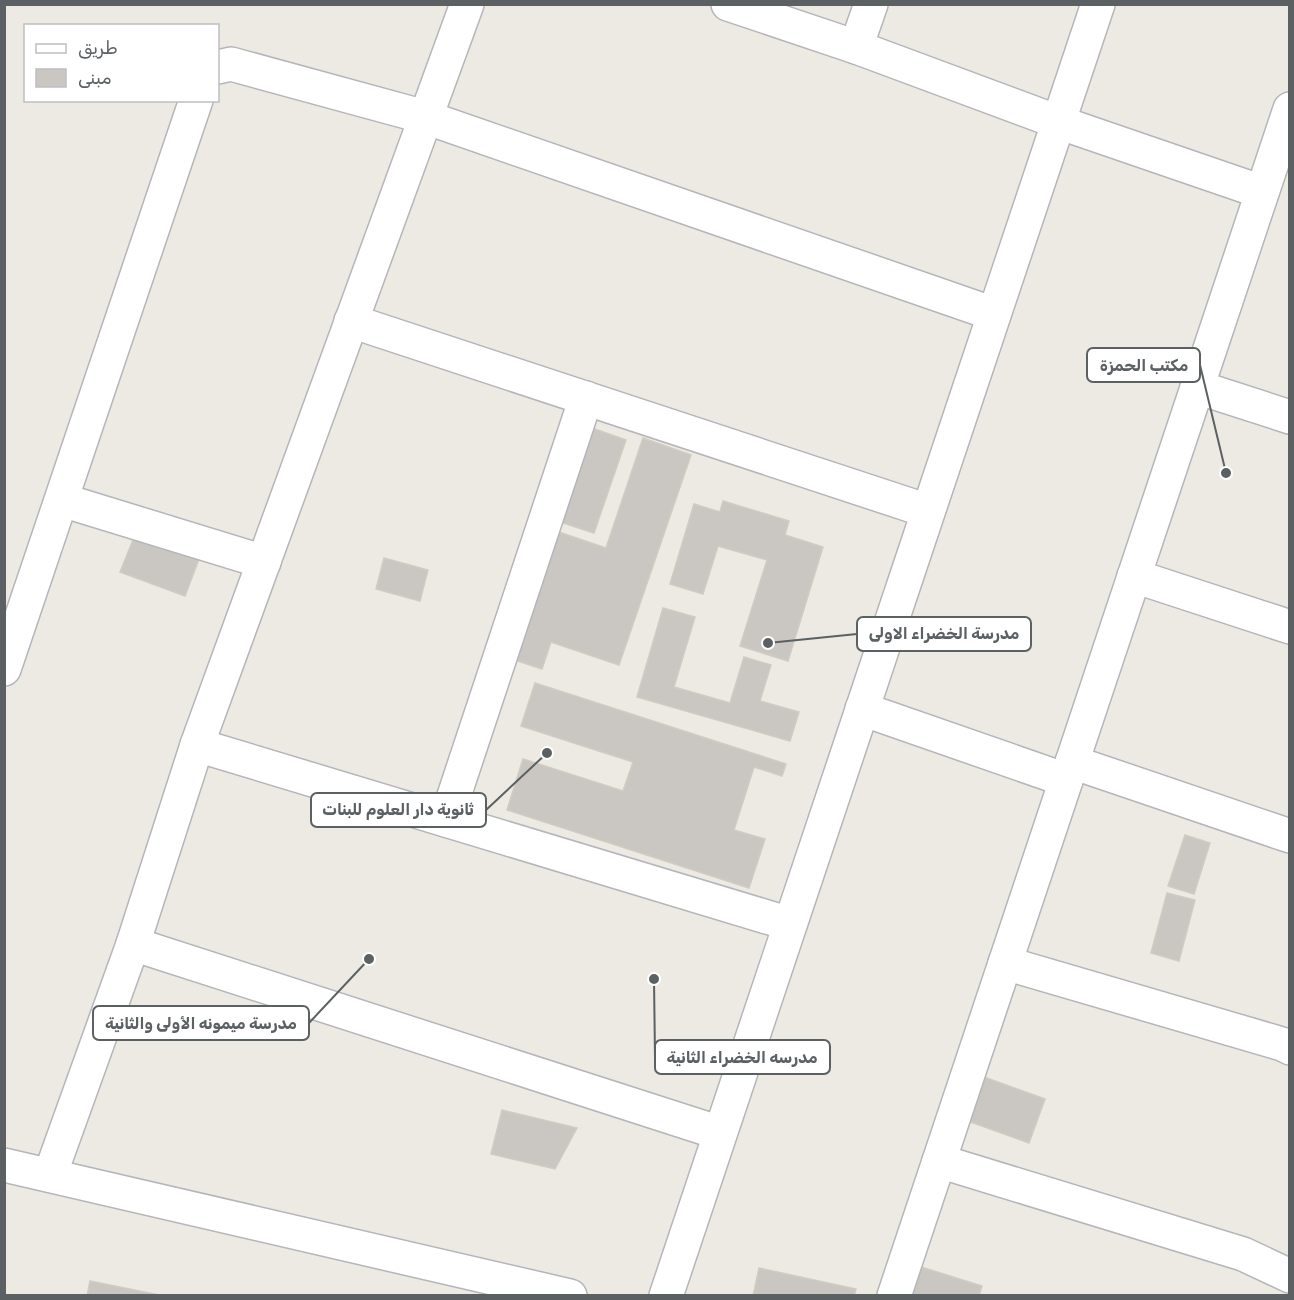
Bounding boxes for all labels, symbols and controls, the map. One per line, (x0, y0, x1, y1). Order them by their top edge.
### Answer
legend (24, 24, 219, 102)
text: طريق (78, 37, 118, 59)
text: مبنى (78, 67, 112, 89)
callout: مكتب الحمزة (1087, 348, 1200, 382)
text: مكتب الحمزة (1100, 356, 1188, 375)
callout: مدرسة الخضراء الاولى (857, 617, 1031, 651)
text: مدرسة الخضراء الاولى (869, 624, 1019, 643)
callout: ثانوية دار العلوم للبنات (311, 793, 486, 827)
text: ثانوية دار العلوم للبنات (322, 800, 474, 820)
callout: مدرسة ميمونه الأولى والثانية (93, 1006, 309, 1040)
text: مدرسة ميمونه الأولى والثانية (105, 1014, 297, 1033)
callout: مدرسه الخضراء الثانية (655, 1040, 830, 1074)
text: مدرسه الخضراء الثانية (667, 1048, 817, 1067)

